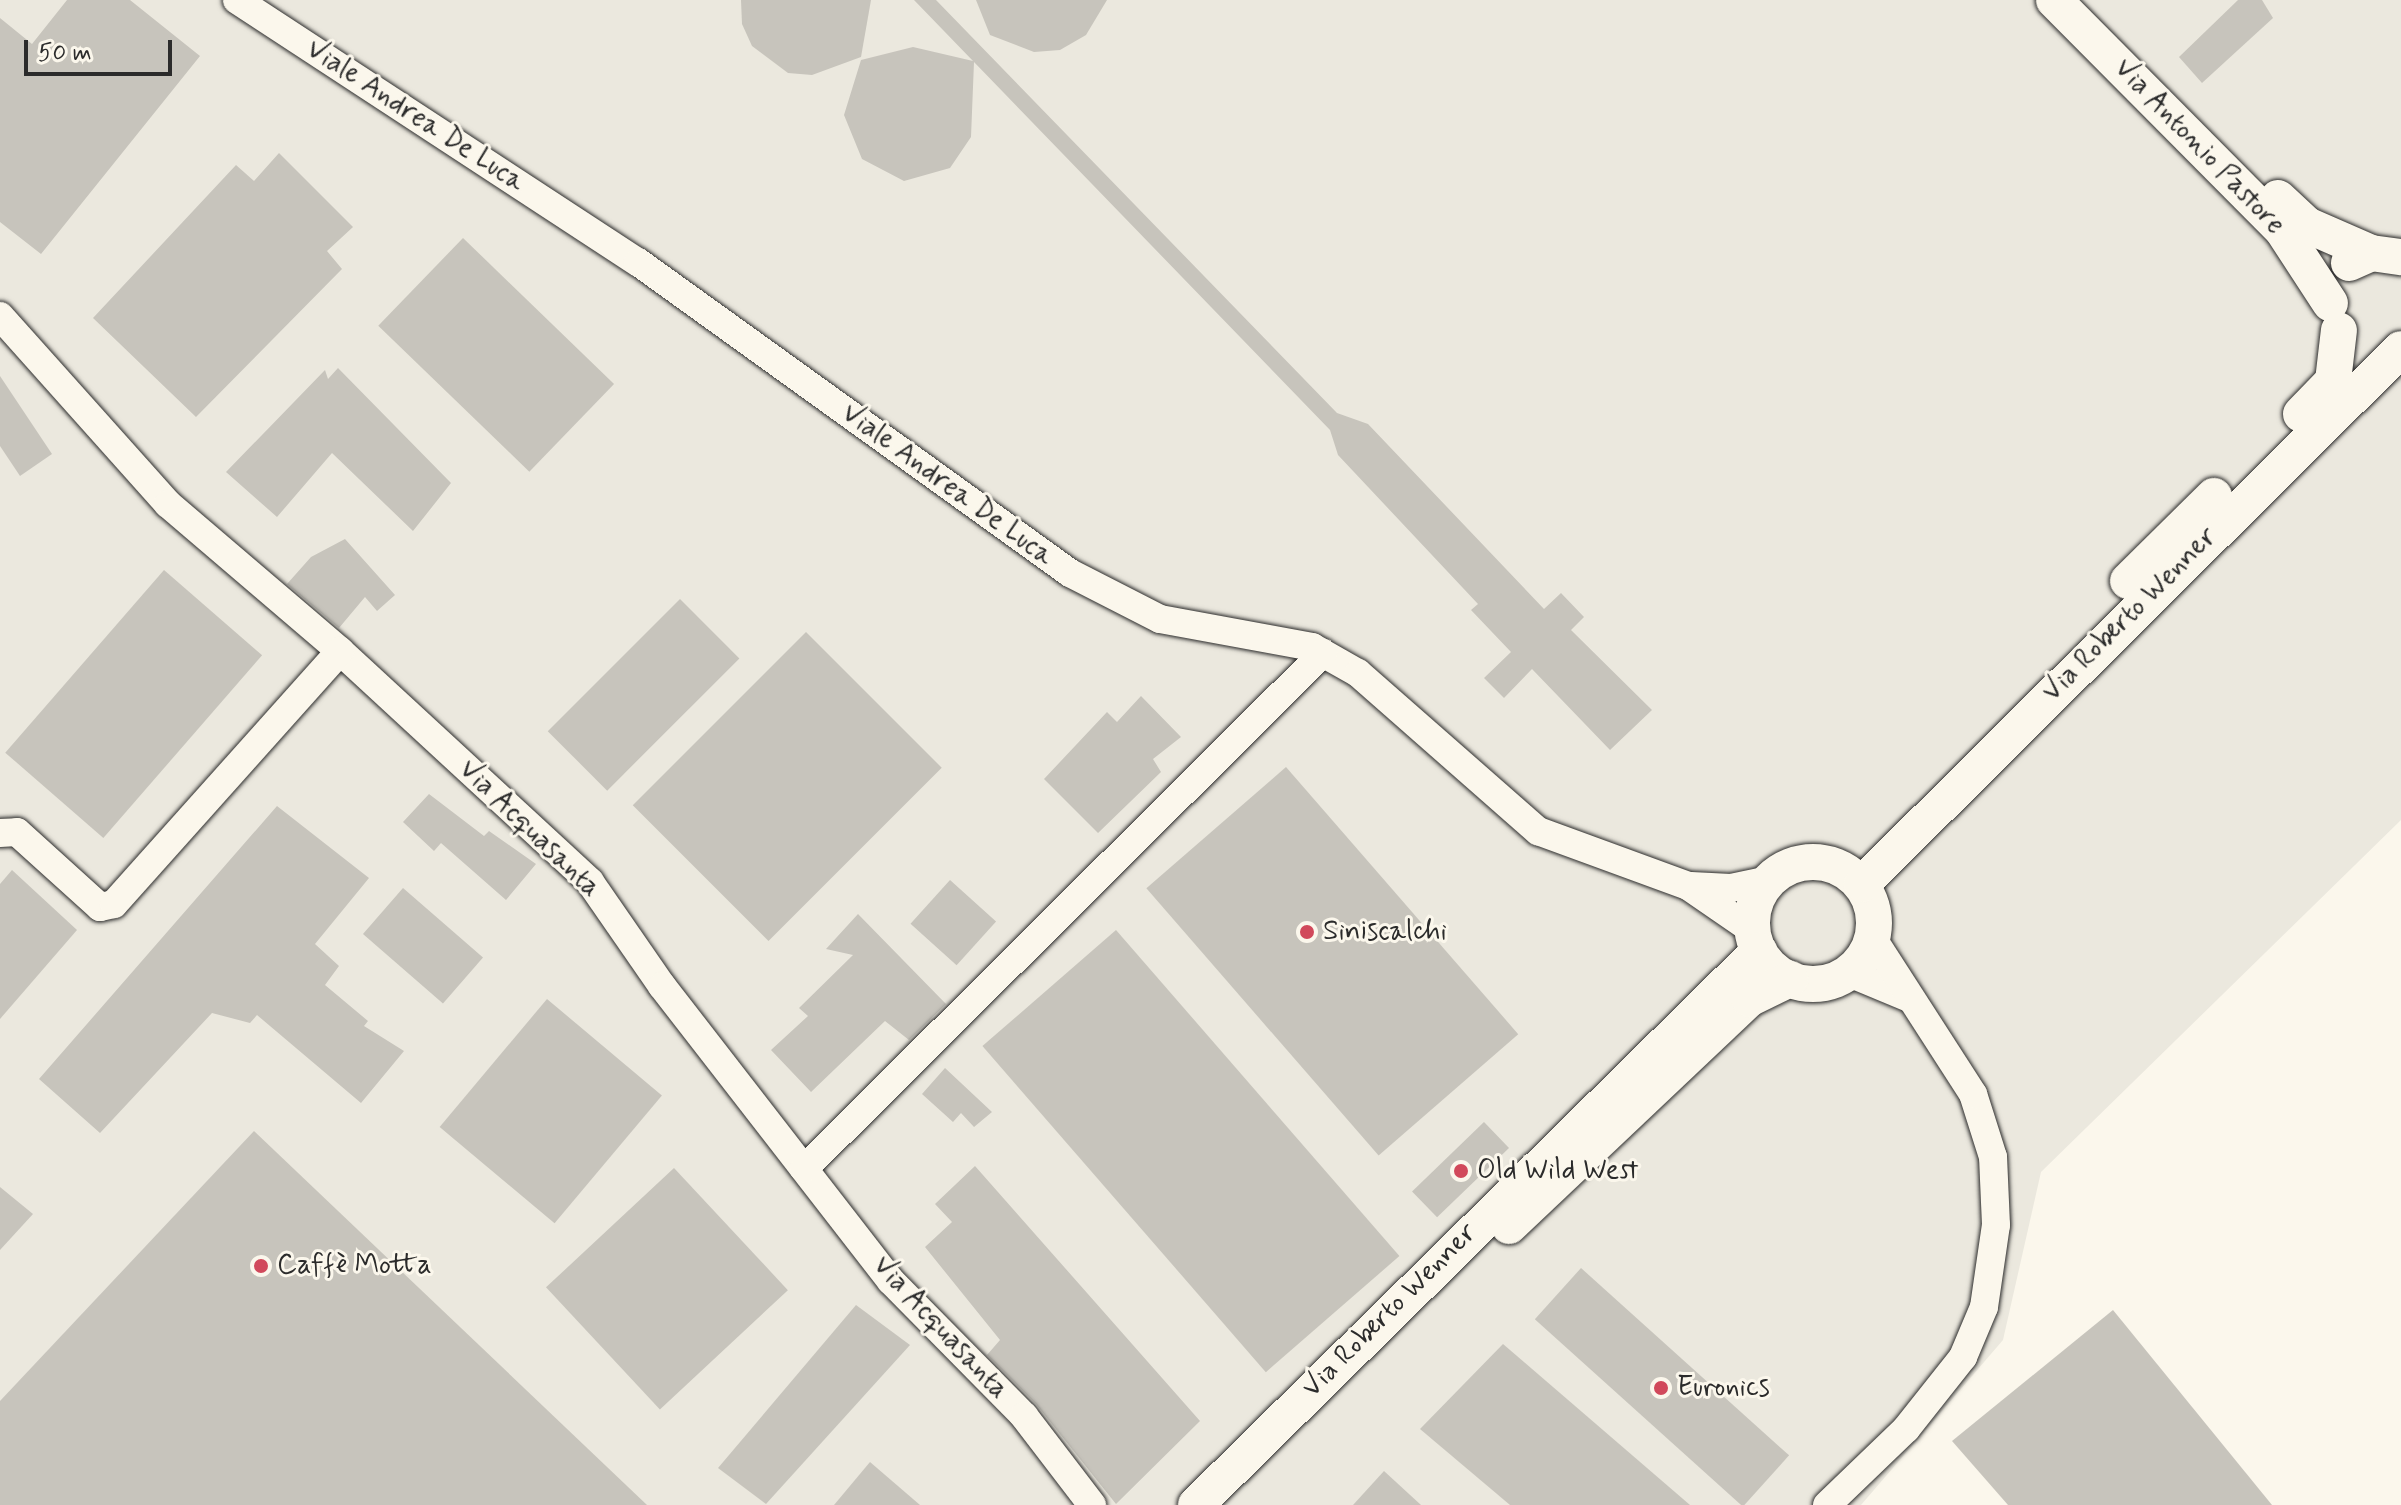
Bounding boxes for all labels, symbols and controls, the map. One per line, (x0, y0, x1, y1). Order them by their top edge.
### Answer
scale bar (28, 24, 176, 74)
street label: Viale Andrea De Luca (298, 32, 532, 200)
text: 50 m (38, 38, 92, 69)
street label: Via Antonio Pastore (2106, 52, 2292, 242)
street label: Viale Andrea De Luca (833, 396, 1061, 574)
street label: Via Roberto Wenner (2033, 518, 2227, 712)
street label: Via Acquasanta (452, 754, 606, 904)
place label: Siniscalchi (1323, 915, 1447, 949)
marker: Siniscalchi (1298, 923, 1316, 941)
place label: Old Wild West (1477, 1154, 1643, 1188)
marker: Old Wild West (1452, 1162, 1470, 1180)
street label: Via Roberto Wenner (1293, 1214, 1487, 1408)
place label: Caffè Motta (277, 1249, 432, 1283)
street label: Via Acquasanta (866, 1251, 1014, 1405)
marker: Caffè Motta (252, 1257, 270, 1275)
place label: Euronics (1677, 1371, 1770, 1405)
marker: Euronics (1652, 1379, 1670, 1397)

